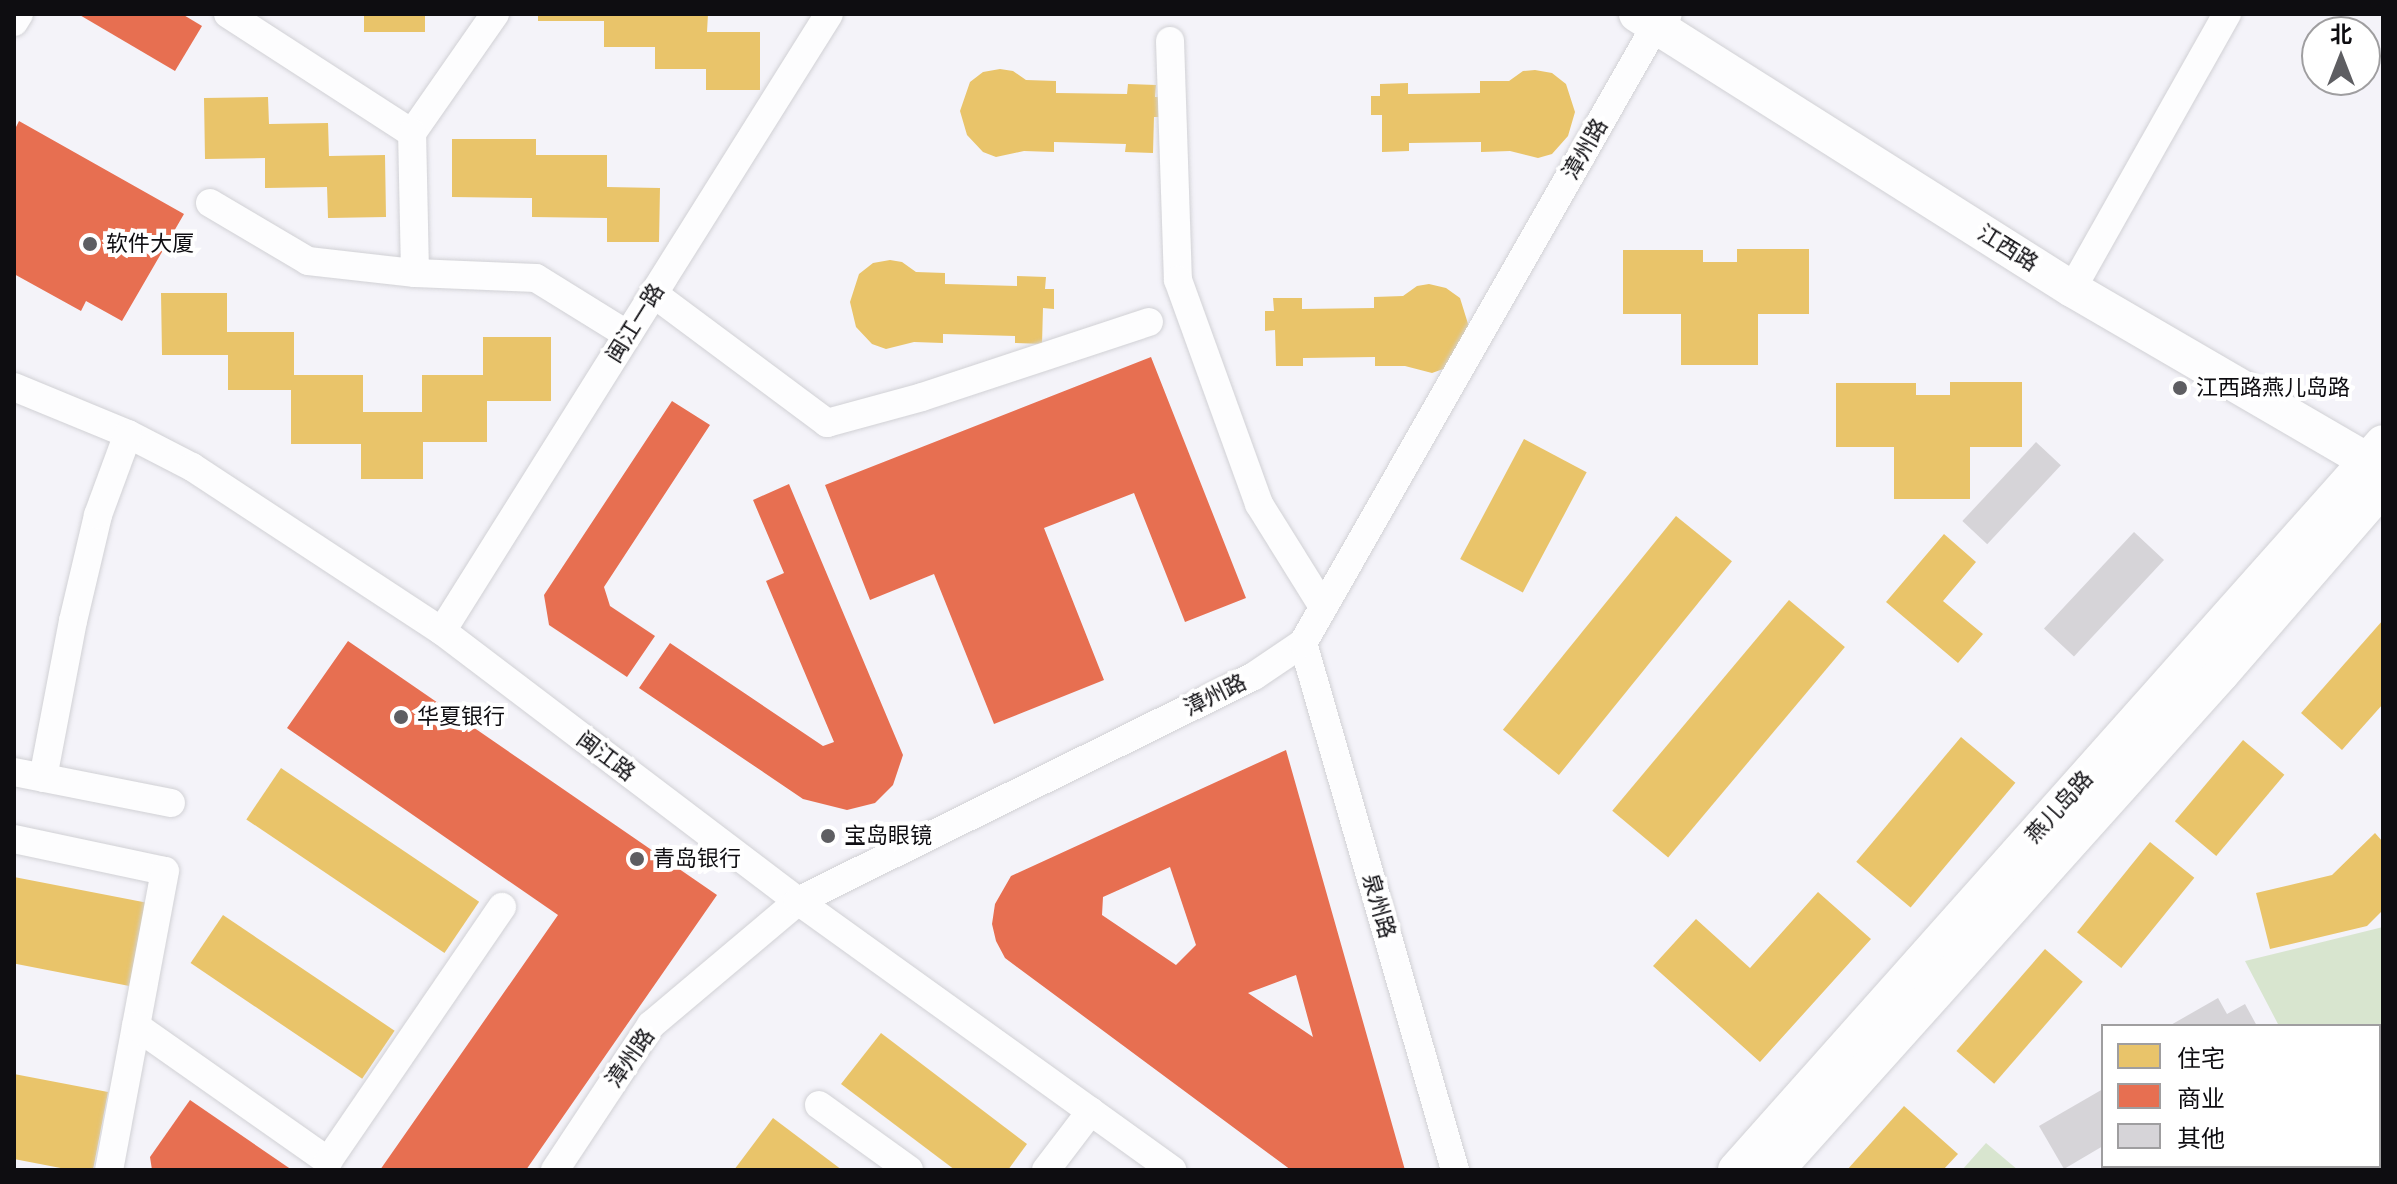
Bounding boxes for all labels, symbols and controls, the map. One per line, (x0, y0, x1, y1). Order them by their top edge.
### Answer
north arrow (2301, 16, 2381, 96)
text: 北 (2330, 19, 2352, 49)
street label: 漳州路 (1557, 114, 1613, 184)
street label: 江西路 (1973, 219, 2043, 277)
place label: 软件大厦 (106, 231, 194, 257)
marker: 软件大厦 (81, 235, 99, 253)
street label: 闽江一路 (600, 279, 670, 367)
place label: 江西路燕儿岛路 (2196, 375, 2350, 401)
marker: 江西路燕儿岛路 (2171, 379, 2189, 397)
street label: 漳州路 (1180, 669, 1250, 721)
place label: 华夏银行 (417, 704, 505, 730)
marker: 华夏银行 (392, 708, 410, 726)
street label: 闽江路 (572, 726, 640, 786)
street label: 燕儿岛路 (2020, 765, 2098, 849)
place label: 宝岛眼镜 (844, 823, 932, 849)
marker: 宝岛眼镜 (819, 827, 837, 845)
place label: 青岛银行 (653, 846, 741, 872)
marker: 青岛银行 (628, 850, 646, 868)
street label: 泉州路 (1357, 871, 1401, 941)
street label: 漳州路 (600, 1023, 660, 1093)
legend (2101, 1024, 2381, 1168)
text: 住宅 (2177, 1042, 2225, 1074)
text: 商业 (2177, 1082, 2225, 1114)
text: 其他 (2177, 1122, 2225, 1154)

